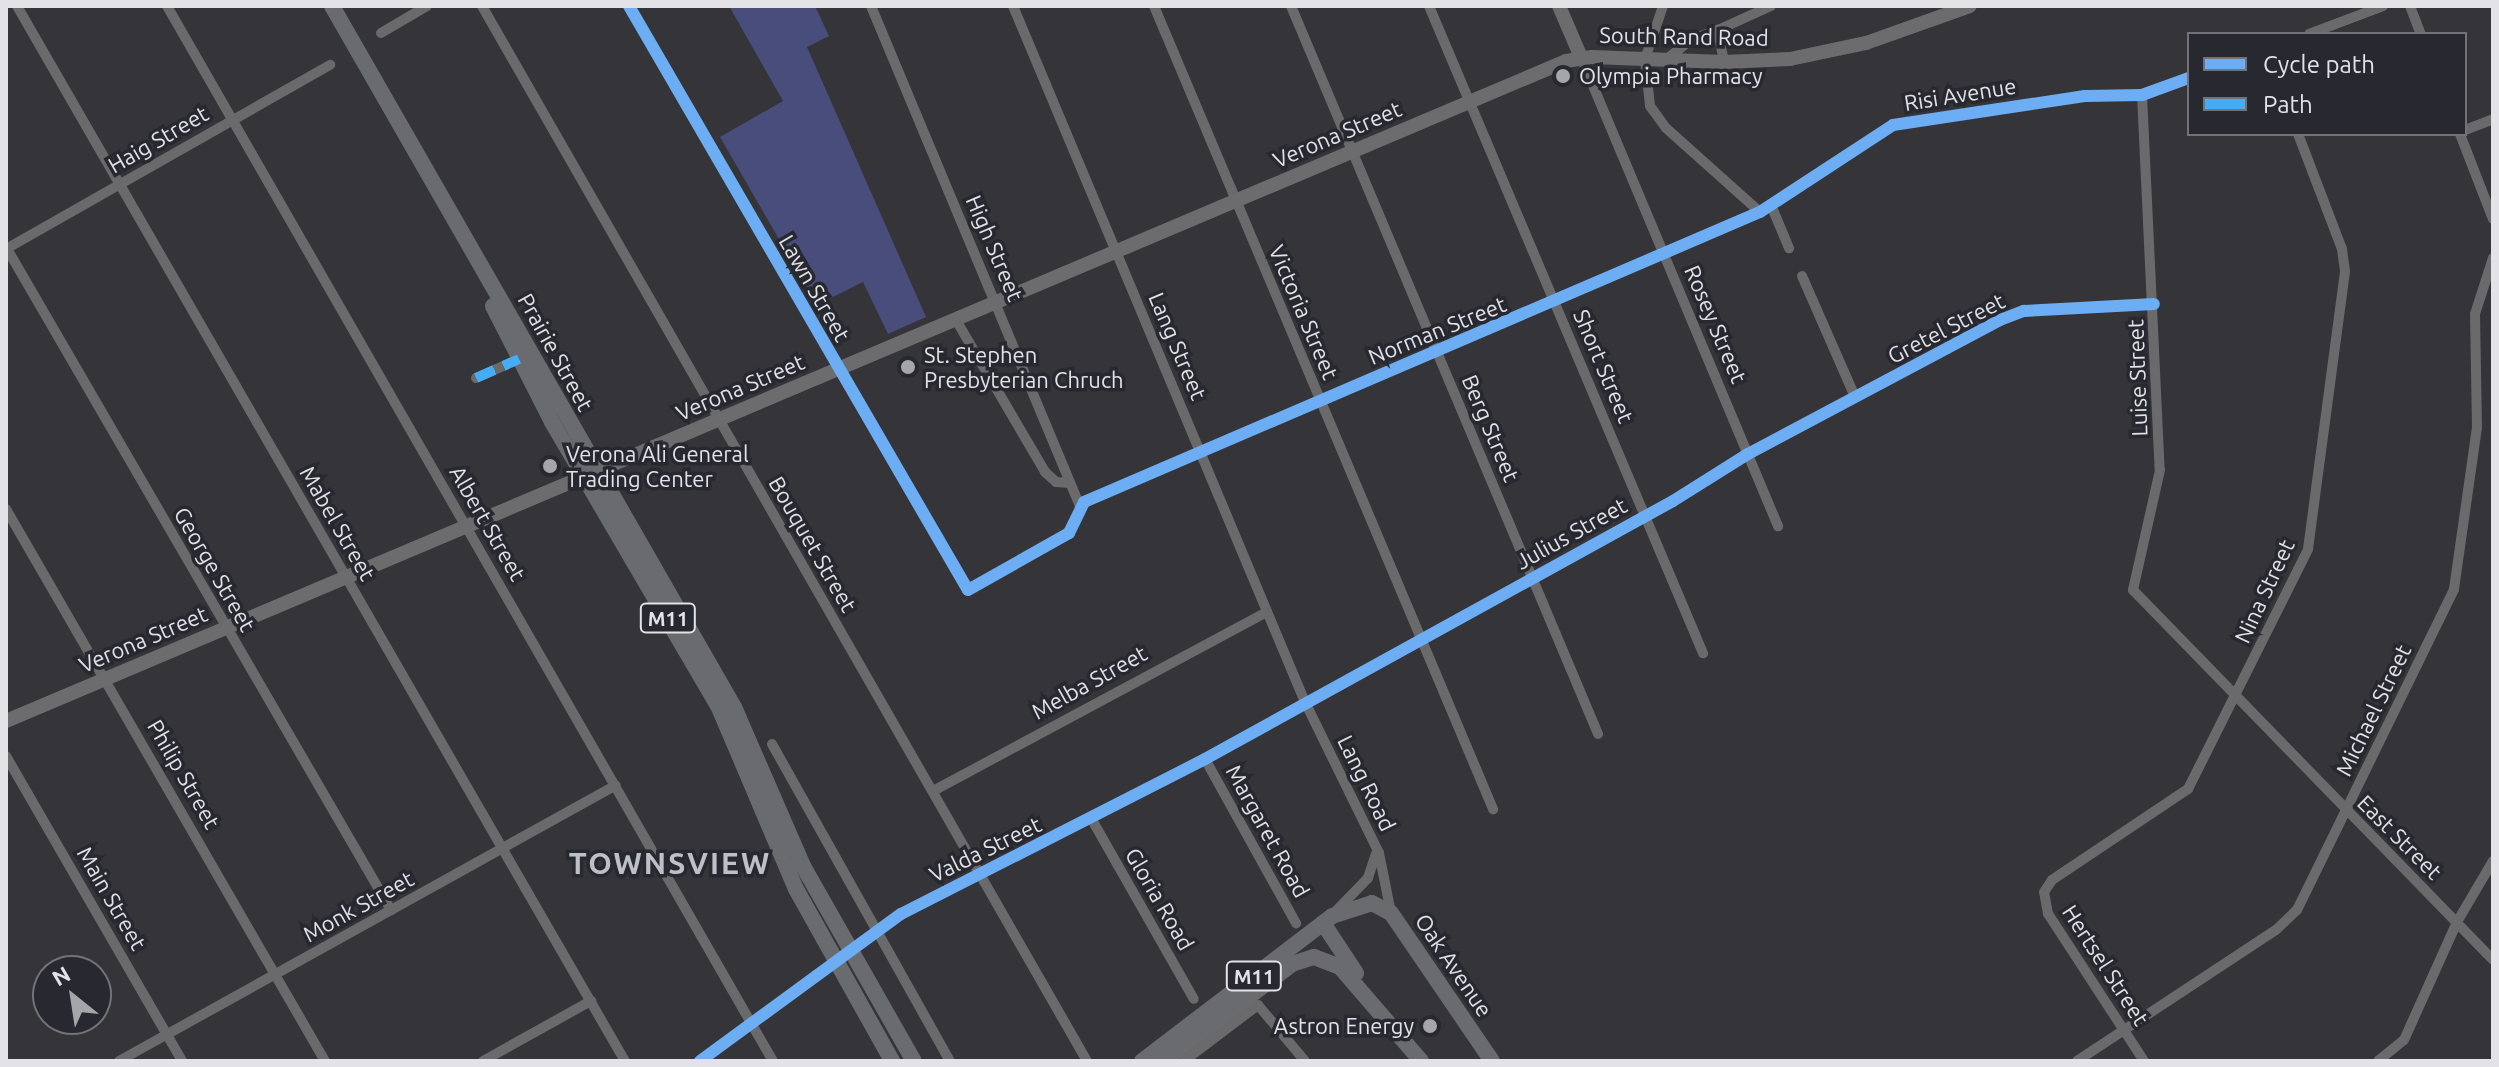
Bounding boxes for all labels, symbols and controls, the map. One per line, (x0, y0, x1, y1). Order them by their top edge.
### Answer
street label: South Rand Road (1599, 21, 1769, 51)
legend (2187, 32, 2467, 136)
text: Cycle path (2263, 51, 2375, 78)
place label: Olympia Pharmacy (1579, 63, 1763, 89)
marker: Olympia Pharmacy (1554, 67, 1572, 85)
street label: Risi Avenue (1902, 72, 2018, 116)
text: Path (2263, 91, 2313, 118)
street label: Verona Street (1269, 95, 1405, 173)
street label: Haig Street (103, 100, 213, 178)
street label: High Street (961, 191, 1029, 305)
street label: Lawn Street (774, 230, 856, 346)
street label: Victoria Street (1264, 241, 1344, 383)
street label: Rosey Street (1679, 261, 1753, 387)
street label: Gretel Street (1883, 287, 2009, 369)
street label: Lang Street (1144, 288, 1212, 404)
street label: Prairie Street (513, 289, 599, 415)
street label: Norman Street (1364, 290, 1510, 370)
street label: Short Street (1568, 305, 1640, 427)
street label: Luise Street (2122, 319, 2152, 437)
place label: St. Stephen Presbyterian Chruch (924, 341, 1124, 392)
street label: Verona Street (672, 348, 808, 426)
marker: St. Stephen Presbyterian Chruch (899, 358, 917, 376)
street label: Berg Street (1457, 371, 1525, 485)
place label: Verona Ali General Trading Center (566, 440, 749, 492)
marker: Verona Ali General Trading Center (541, 457, 559, 475)
street label: Mabel Street (295, 461, 381, 585)
street label: Albert Street (444, 461, 532, 585)
street label: Bouquet Street (764, 472, 862, 616)
street label: Julius Street (1511, 492, 1631, 574)
street label: George Street (169, 502, 261, 636)
street label: Nina Street (2228, 535, 2300, 647)
street label: Verona Street (75, 600, 211, 678)
road number: M11 (638, 602, 698, 634)
street label: Melba Street (1027, 640, 1151, 724)
street label: Michael Street (2330, 640, 2416, 780)
street label: Philip Street (142, 715, 226, 833)
street label: Lang Road (1332, 731, 1402, 835)
street label: Margaret Road (1221, 760, 1315, 902)
street label: East Street (2352, 789, 2448, 885)
street label: Valda Street (925, 811, 1045, 887)
street label: Main Street (72, 842, 152, 954)
street label: Gloria Road (1120, 843, 1200, 955)
district label: TOWNSVIEW (569, 845, 771, 881)
street label: Monk Street (298, 865, 418, 947)
street label: Hertsel Street (2057, 900, 2155, 1030)
street label: Oak Avenue (1410, 908, 1498, 1022)
north arrow (32, 955, 112, 1035)
road number: M11 (1224, 960, 1284, 992)
text: N (47, 961, 74, 990)
place label: Astron Energy (1274, 1013, 1414, 1039)
marker: Astron Energy (1421, 1017, 1439, 1035)

